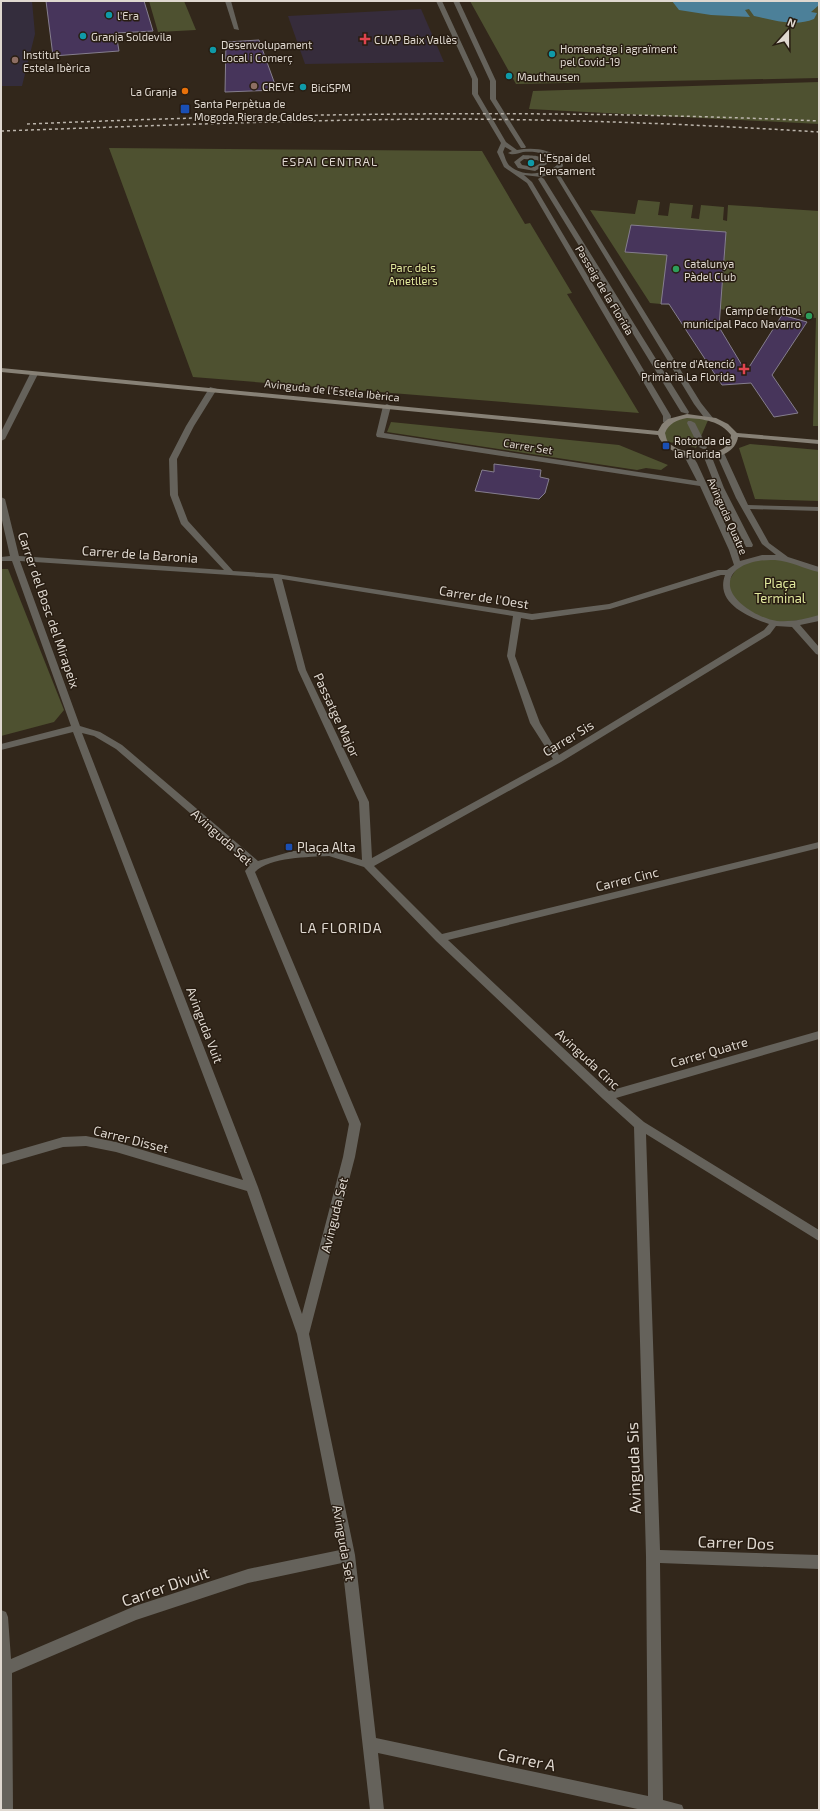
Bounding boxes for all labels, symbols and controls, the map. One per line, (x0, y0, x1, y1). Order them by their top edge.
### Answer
place label: l'Era (117, 9, 139, 22)
marker: l'Era (104, 10, 114, 20)
north arrow (768, 12, 808, 52)
text: N (786, 15, 798, 30)
place label: Granja Soldevila (91, 30, 172, 44)
marker: Granja Soldevila (78, 31, 88, 41)
marker: CUAP Baix Vallès (359, 33, 371, 45)
place label: CUAP Baix Vallès (374, 33, 458, 46)
place label: Desenvolupament Local i Comerç (221, 38, 312, 65)
place label: Homenatge i agraïment pel Covid-19 (560, 42, 677, 68)
marker: Desenvolupament Local i Comerç (208, 45, 218, 55)
place label: Institut Estela Ibèrica (23, 48, 90, 74)
marker: Homenatge i agraïment pel Covid-19 (547, 49, 557, 59)
marker: Institut Estela Ibèrica (10, 55, 20, 65)
place label: Mauthausen (517, 70, 580, 83)
marker: Mauthausen (504, 71, 514, 81)
place label: CREVE (262, 80, 294, 93)
marker: CREVE (249, 81, 259, 91)
place label: BiciSPM (311, 81, 351, 94)
marker: BiciSPM (298, 82, 308, 92)
place label: La Granja (130, 85, 177, 99)
marker: La Granja (180, 86, 190, 96)
place label: Santa Perpètua de Mogoda Riera de Caldes (194, 97, 314, 123)
marker: Santa Perpètua de Mogoda Riera de Caldes (179, 103, 191, 115)
place label: L'Espai del Pensament (539, 151, 595, 177)
district label: ESPAI CENTRAL (282, 154, 378, 168)
marker: L'Espai del Pensament (526, 158, 536, 168)
street label: Passeig de la Florida (573, 243, 637, 337)
place label: Catalunya Pàdel Club (684, 257, 736, 283)
park label: Parc dels Ametllers (388, 261, 438, 287)
marker: Catalunya Pàdel Club (671, 264, 681, 274)
place label: Camp de futbol municipal Paco Navarro (683, 304, 802, 330)
marker: Camp de futbol municipal Paco Navarro (804, 311, 814, 321)
place label: Centre d'Atenció Primària La Florida (641, 357, 735, 383)
marker: Centre d'Atenció Primària La Florida (738, 363, 750, 375)
street label: Avinguda de l'Estela Ibèrica (264, 376, 400, 404)
place label: Rotonda de la Florida (674, 434, 731, 460)
street label: Carrer Set (502, 436, 554, 456)
marker: Rotonda de la Florida (661, 441, 671, 451)
street label: Avinguda Quatre (704, 476, 751, 557)
street label: Carrer del Bosc del Mirapeix (15, 530, 83, 690)
street label: Carrer de la Baronia (81, 542, 199, 566)
park label: Plaça Terminal (754, 575, 806, 606)
street label: Carrer de l'Oest (438, 582, 530, 612)
street label: Passatge Major (310, 670, 364, 760)
street label: Carrer Sis (540, 717, 596, 759)
street label: Avinguda Set (188, 805, 256, 869)
place label: Plaça Alta (297, 839, 356, 856)
marker: Plaça Alta (284, 842, 294, 852)
street label: Carrer Cinc (594, 863, 660, 895)
district label: LA FLORIDA (300, 919, 382, 936)
street label: Avinguda Vuit (183, 985, 227, 1065)
street label: Avinguda Cinc (552, 1025, 624, 1093)
street label: Carrer Quatre (668, 1033, 750, 1071)
street label: Carrer Disset (92, 1122, 170, 1156)
street label: Avinguda Set (317, 1176, 351, 1254)
street label: Avinguda Sis (622, 1422, 644, 1514)
street label: Avinguda Set (329, 1504, 359, 1582)
street label: Carrer Dos (697, 1531, 775, 1553)
street label: Carrer Divuit (119, 1562, 211, 1610)
street label: Carrer A (496, 1744, 558, 1774)

